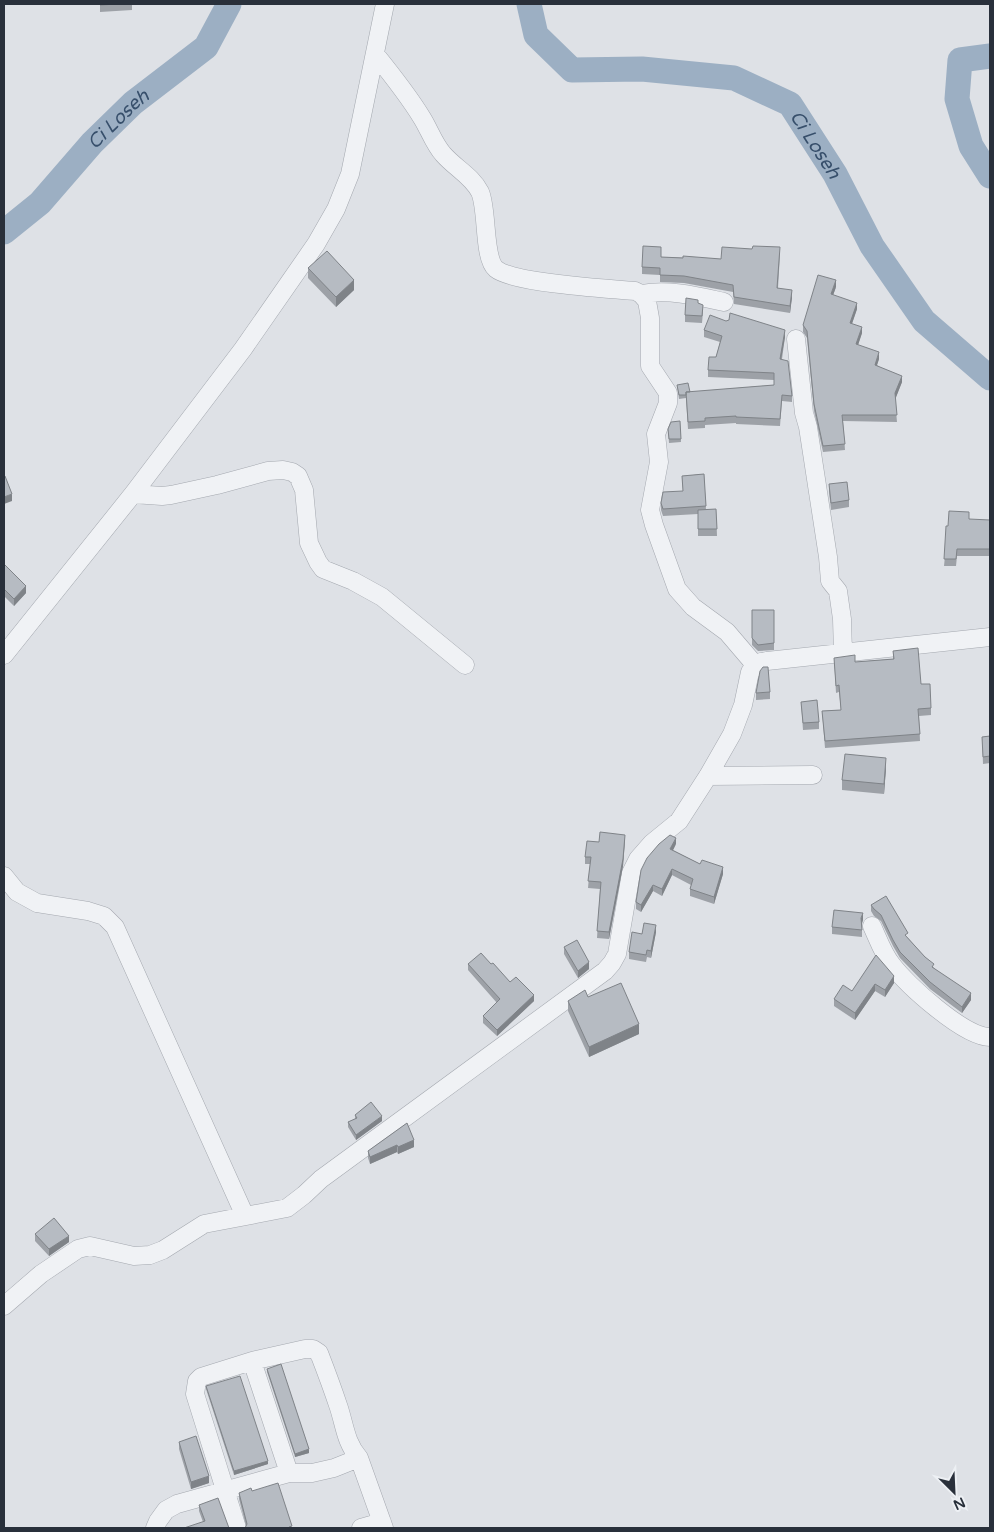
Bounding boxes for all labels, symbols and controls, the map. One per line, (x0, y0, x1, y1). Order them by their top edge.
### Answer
water label: Ci Loseh (83, 85, 154, 154)
water label: Ci Loseh (785, 106, 845, 183)
north arrow (929, 1467, 979, 1517)
text: N (950, 1493, 968, 1513)

